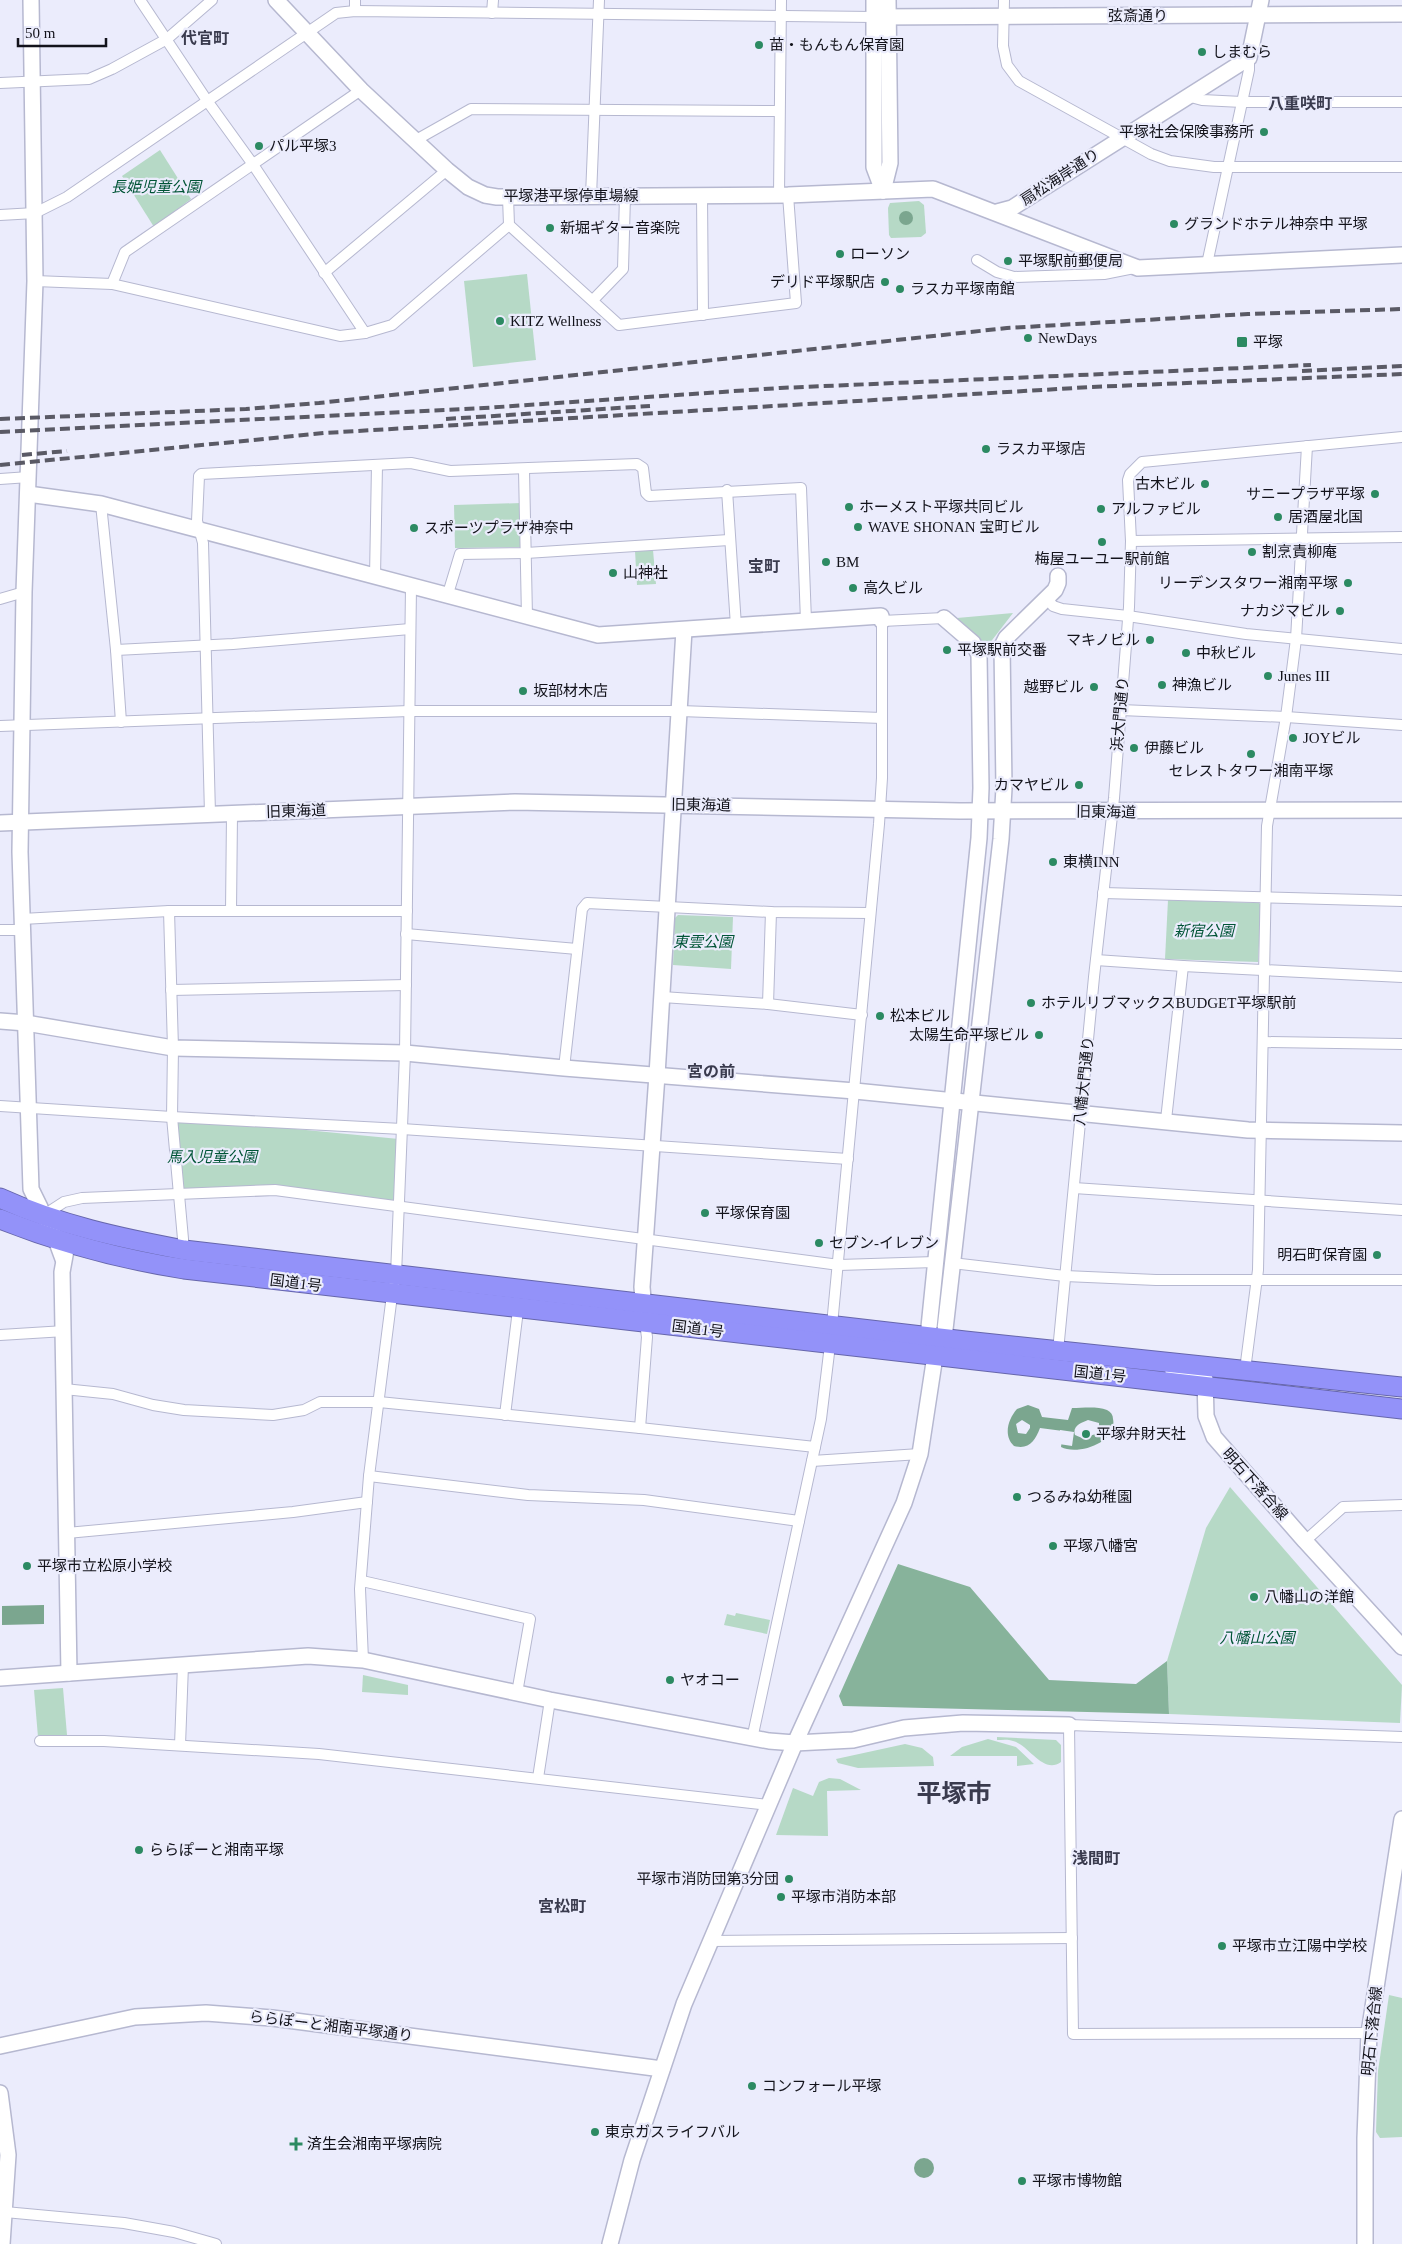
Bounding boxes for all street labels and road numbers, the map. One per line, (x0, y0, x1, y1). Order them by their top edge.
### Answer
street label: 弦斎通り (1108, 8, 1168, 24)
street label: 扇松海岸通り (1018, 146, 1102, 208)
street label: 平塚港平塚停車場線 (503, 188, 639, 204)
street label: 浜大門通り (1109, 676, 1131, 752)
street label: 旧東海道 (671, 796, 731, 814)
street label: 旧東海道 (266, 802, 326, 820)
street label: 旧東海道 (1076, 803, 1136, 821)
street label: 八幡大門通り (1071, 1035, 1097, 1127)
street label: 国道1号 (269, 1272, 323, 1294)
street label: 国道1号 (671, 1318, 725, 1340)
street label: 国道1号 (1073, 1363, 1127, 1385)
street label: 明石下落合線 (1219, 1445, 1291, 1523)
street label: 明石下落合線 (1359, 1985, 1385, 2077)
street label: ららぽーと湘南平塚通り (248, 2008, 414, 2044)

